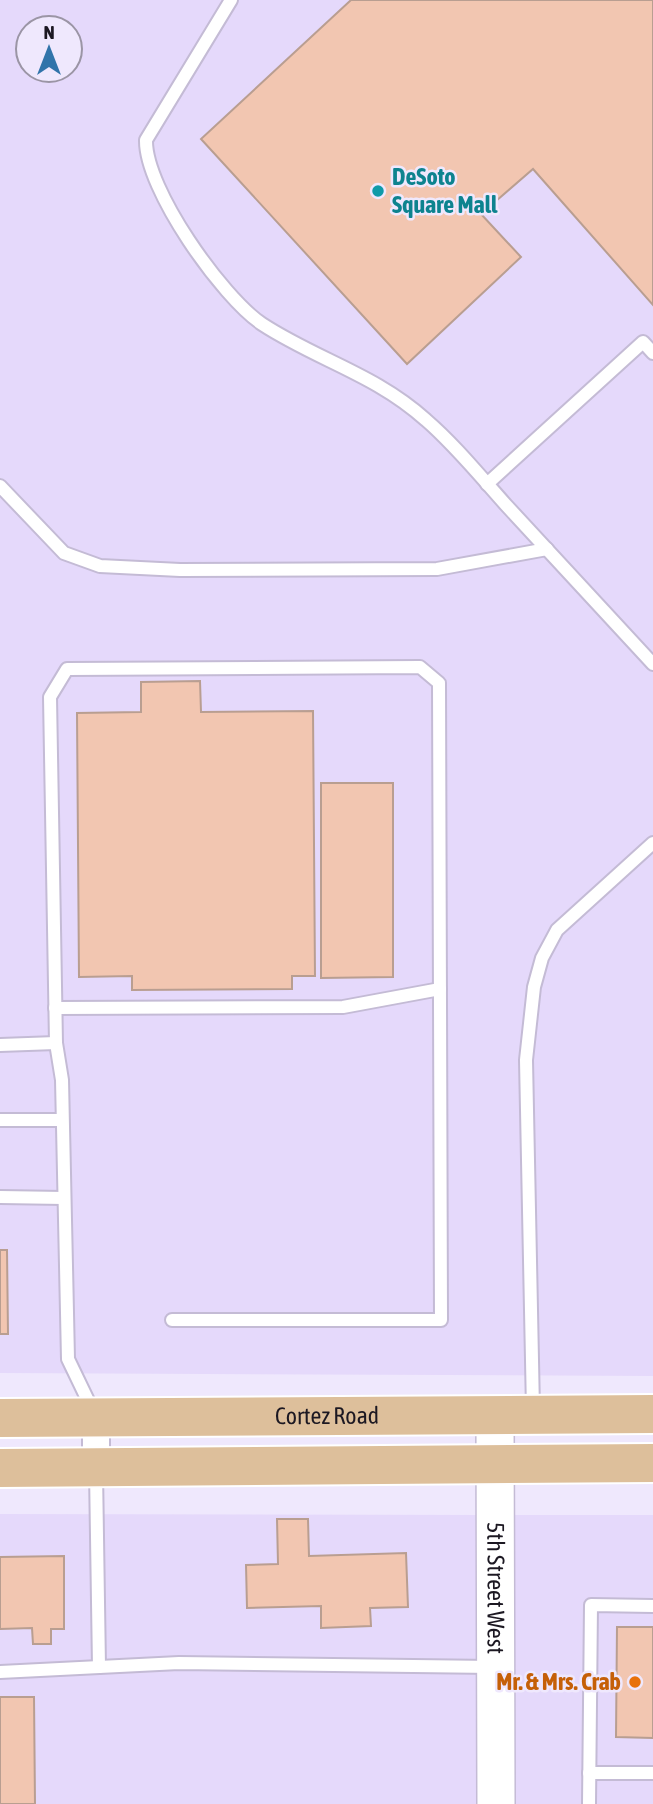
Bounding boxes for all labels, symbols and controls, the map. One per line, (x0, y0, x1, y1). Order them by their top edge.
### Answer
north arrow (14, 14, 84, 84)
text: N (43, 21, 55, 43)
place label: DeSoto Square Mall (392, 163, 498, 218)
marker: DeSoto Square Mall (370, 183, 386, 199)
street label: Cortez Road (275, 1402, 379, 1429)
street label: 5th Street West (482, 1522, 510, 1654)
place label: Mr. & Mrs. Crab (496, 1668, 621, 1695)
marker: Mr. & Mrs. Crab (627, 1674, 643, 1690)

